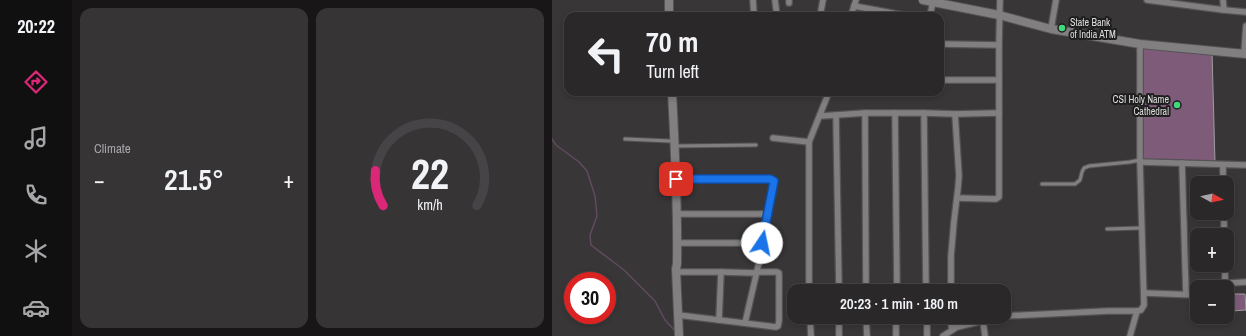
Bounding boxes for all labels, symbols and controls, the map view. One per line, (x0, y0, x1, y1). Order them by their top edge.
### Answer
text: 20:22 (17, 14, 55, 39)
place label: State Bank of India ATM (1070, 16, 1116, 41)
text: 70 m (646, 23, 698, 61)
marker: State Bank of India ATM (1057, 23, 1067, 33)
icon: left (580, 28, 632, 80)
text: Turn left (646, 59, 699, 84)
icon: directions (22, 68, 50, 96)
place label: CSI Holy Name Cathedral (1113, 93, 1169, 118)
marker: CSI Holy Name Cathedral (1172, 100, 1182, 110)
icon: music (22, 124, 50, 152)
text: Climate (94, 140, 131, 157)
text: 22 (411, 146, 449, 202)
text: 21.5° (164, 159, 224, 199)
pin (659, 162, 693, 196)
text: − (94, 165, 105, 195)
text: + (283, 165, 294, 195)
icon: arrive (665, 168, 687, 190)
north arrow (1190, 176, 1234, 220)
map controls (1190, 176, 1234, 324)
icon: phone (22, 181, 50, 209)
text: km/h (417, 195, 443, 214)
position arrow (741, 222, 783, 264)
button: + (1190, 228, 1234, 272)
icon: climate (22, 237, 50, 265)
speed limit sign: 30 (564, 272, 616, 324)
button: − (1190, 280, 1234, 324)
text: 20:23 · 1 min · 180 m (840, 293, 958, 314)
icon: car (22, 294, 50, 322)

